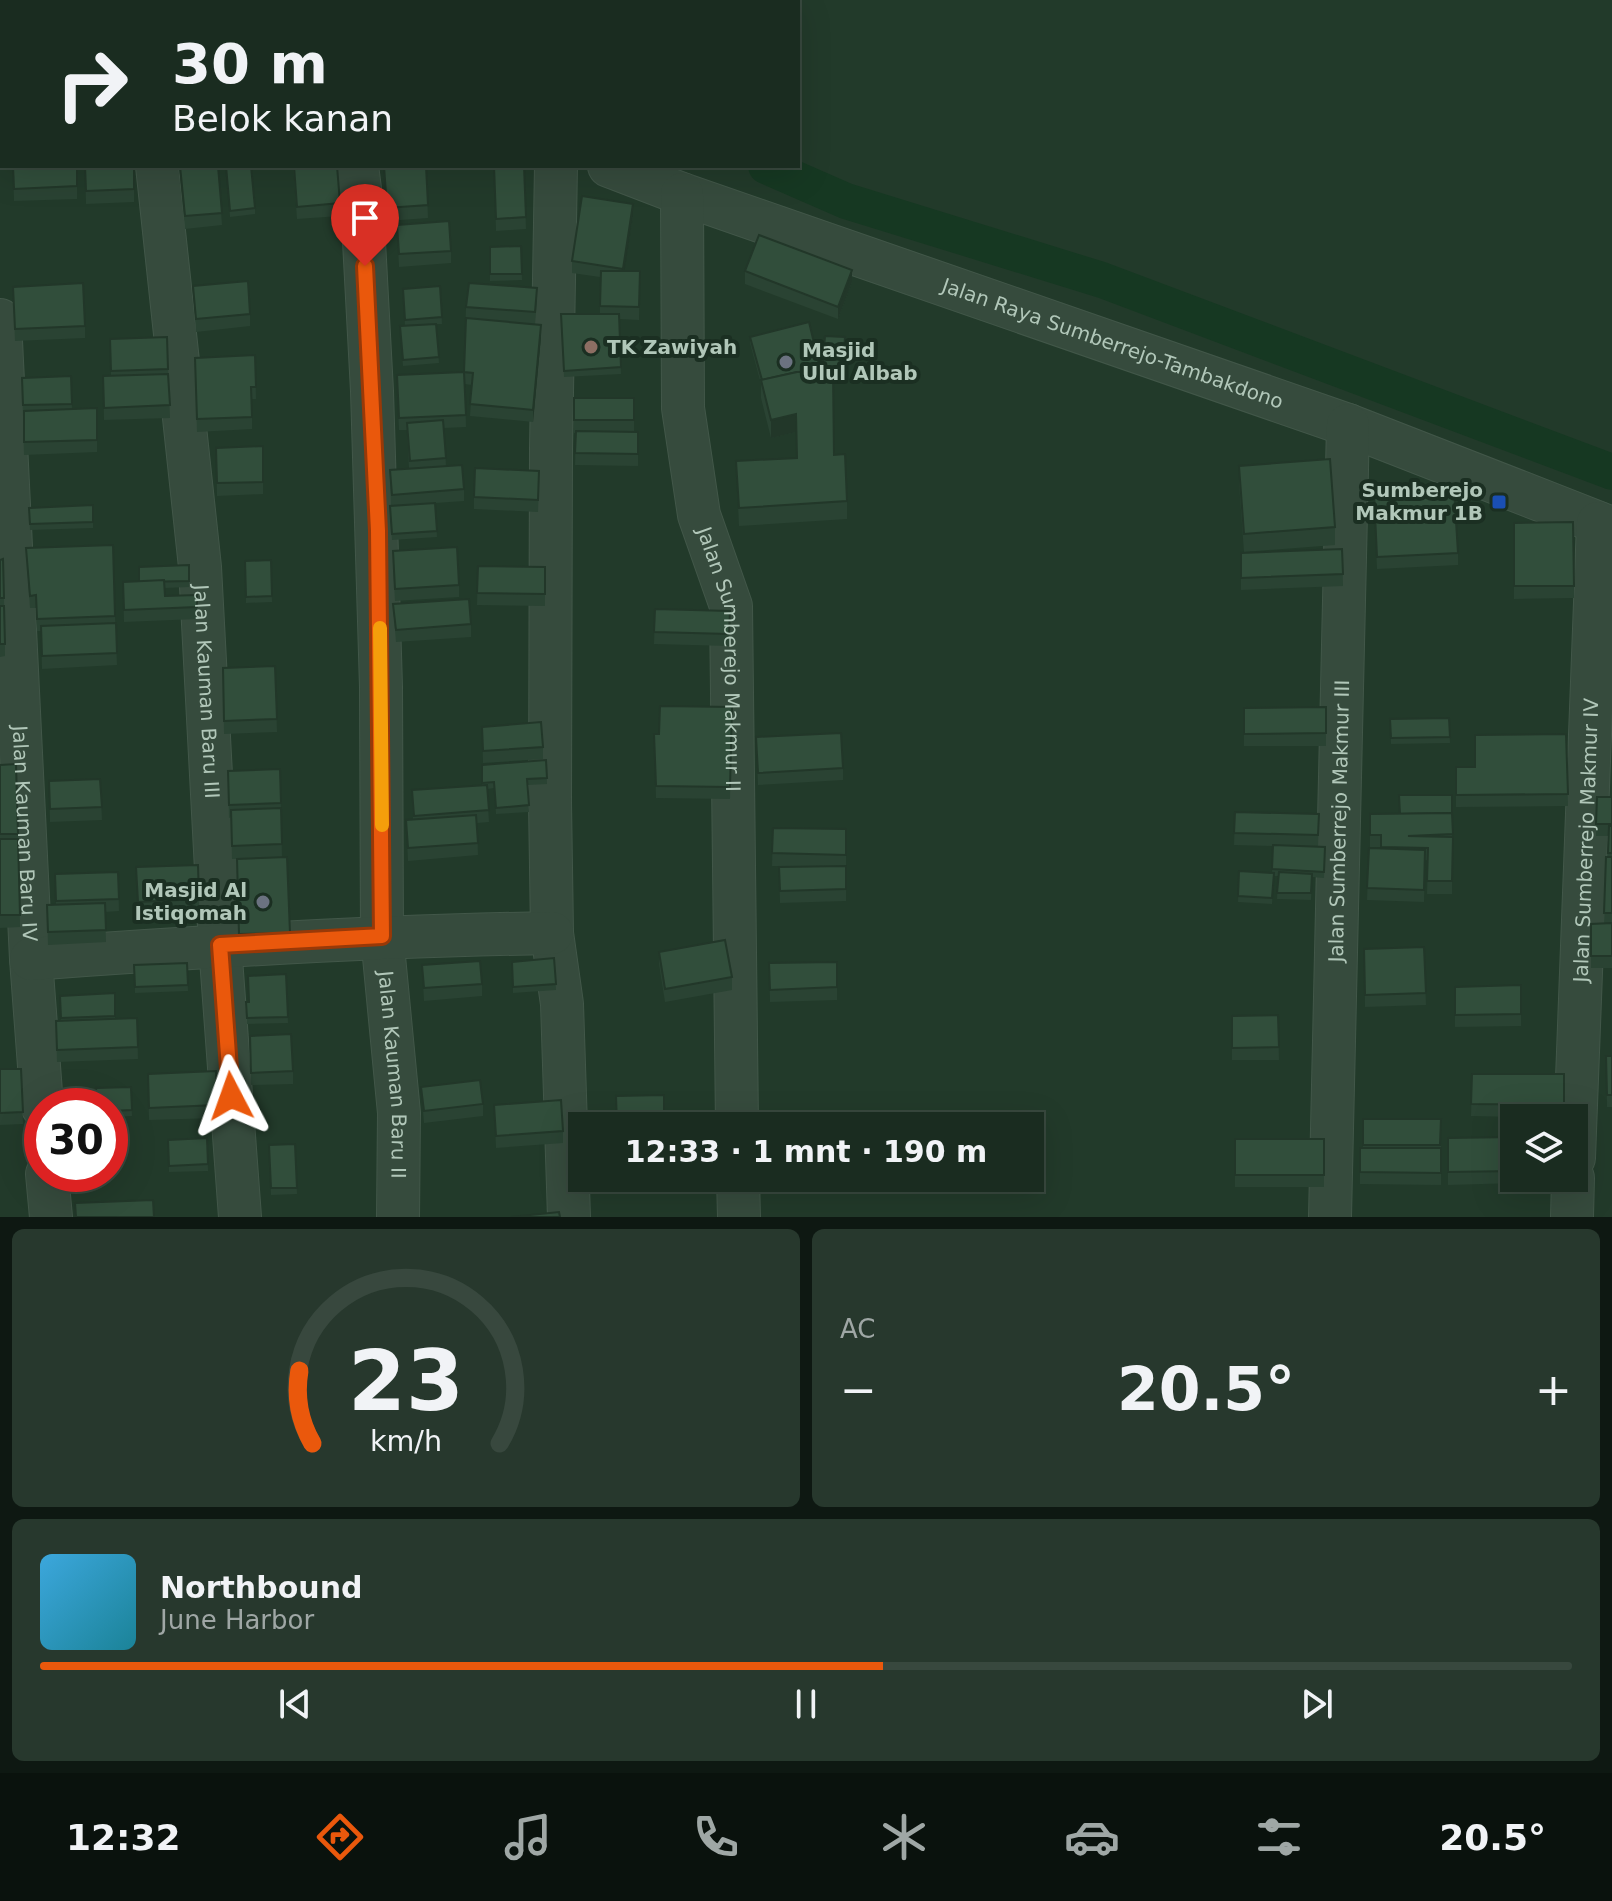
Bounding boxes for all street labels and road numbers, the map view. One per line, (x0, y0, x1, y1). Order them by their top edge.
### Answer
street label: Jalan Raya Sumberrejo-Tambakdono (937, 272, 1287, 414)
street label: Jalan Sumberejo Makmur II (691, 522, 745, 792)
street label: Jalan Kauman Baru III (189, 582, 224, 799)
street label: Jalan Sumberrejo Makmur III (1324, 680, 1354, 965)
street label: Jalan Sumberrejo Makmur IV (1569, 697, 1603, 985)
street label: Jalan Kauman Baru IV (8, 723, 42, 942)
street label: Jalan Kauman Baru II (373, 968, 411, 1179)

